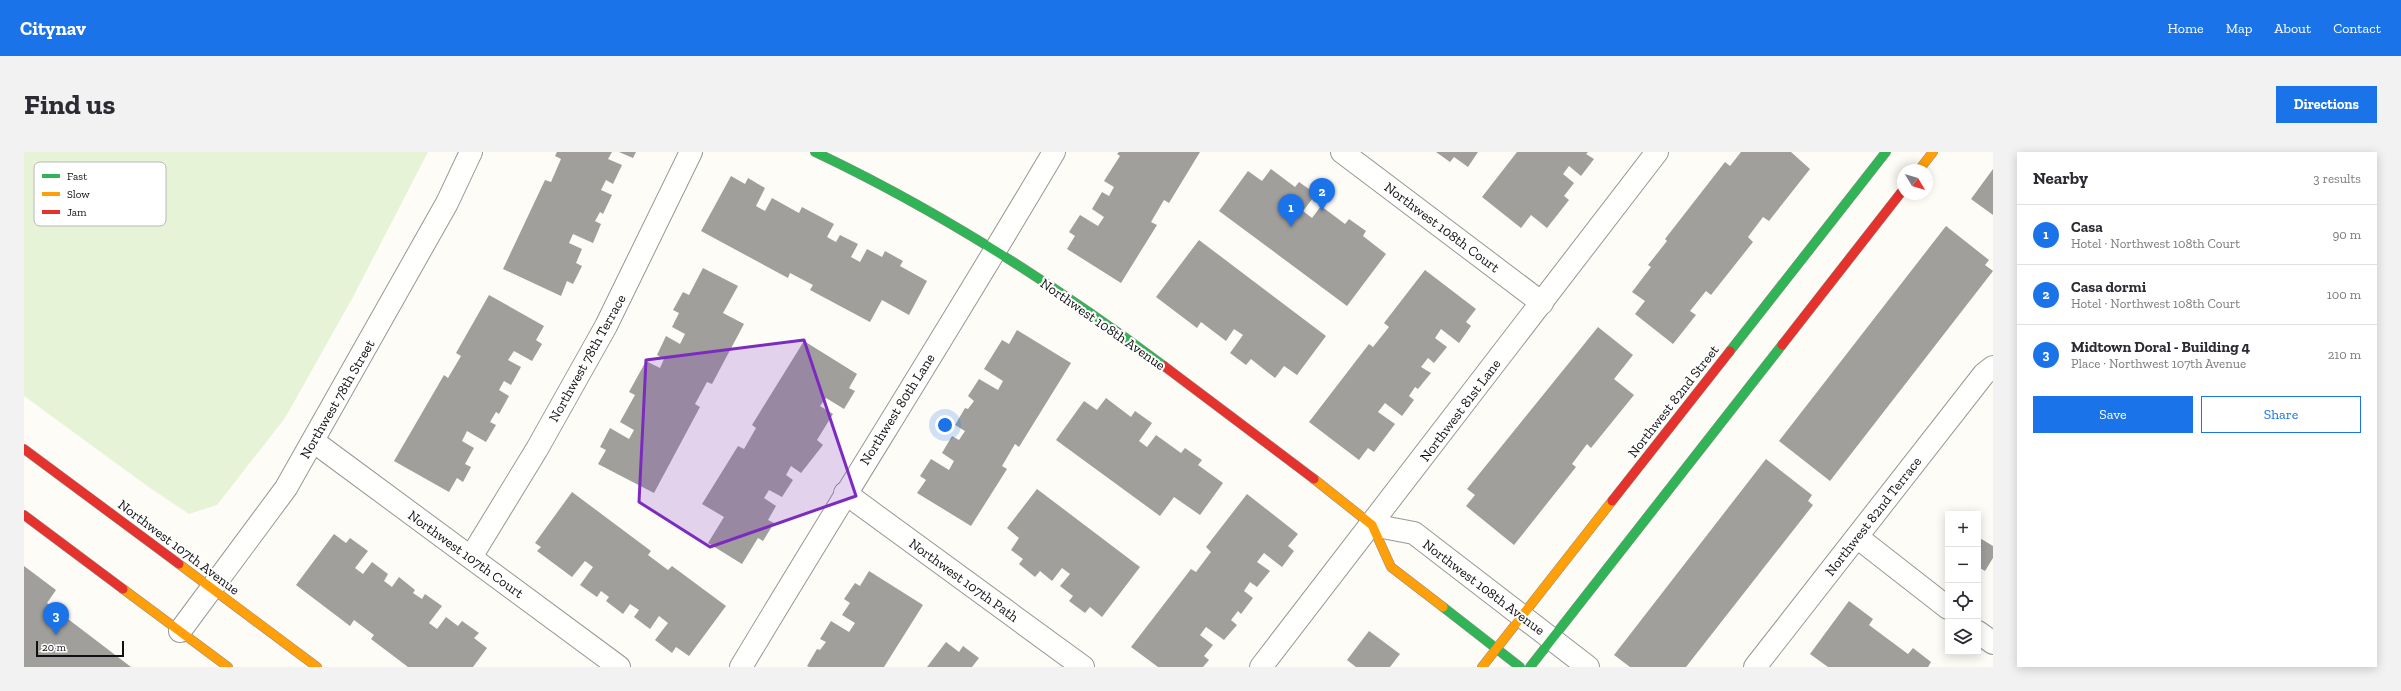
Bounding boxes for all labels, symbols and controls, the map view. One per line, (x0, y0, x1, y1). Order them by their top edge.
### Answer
text: Citynav (20, 17, 86, 40)
text: Home (2168, 20, 2204, 37)
text: Map (2226, 20, 2252, 37)
text: About (2274, 20, 2311, 37)
text: Contact (2333, 20, 2381, 37)
button: Directions (2276, 86, 2377, 123)
text: Find us (24, 88, 115, 121)
legend (34, 162, 166, 226)
north arrow (1897, 164, 1933, 200)
text: Nearby (2033, 168, 2088, 188)
text: Fast (67, 170, 88, 183)
text: 3 results (2313, 171, 2361, 186)
pin: 2 (1309, 178, 1335, 211)
street label: Northwest 108th Court (1381, 179, 1503, 277)
text: Slow (67, 188, 90, 201)
pin: 1 (1278, 194, 1304, 227)
text: Jam (67, 206, 87, 219)
text: Casa (2071, 218, 2103, 236)
text: 1 (2043, 227, 2049, 242)
text: 90 m (2332, 227, 2361, 242)
text: Hotel · Northwest 108th Court (2071, 236, 2240, 251)
street label: Northwest 108th Avenue (1037, 275, 1169, 374)
text: Casa dormi (2071, 278, 2146, 296)
text: 2 (2043, 287, 2049, 302)
text: 100 m (2327, 287, 2361, 302)
street label: Northwest 78th Terrace (545, 291, 630, 425)
text: Hotel · Northwest 108th Court (2071, 296, 2240, 311)
street label: Northwest 78th Street (296, 336, 379, 462)
text: Midtown Doral - Building 4 (2071, 338, 2250, 356)
street label: Northwest 82nd Street (1624, 341, 1723, 461)
text: 3 (2043, 347, 2049, 362)
text: 210 m (2328, 347, 2361, 362)
street label: Northwest 80th Lane (856, 350, 939, 468)
street label: Northwest 81st Lane (1416, 355, 1505, 465)
text: Place · Northwest 107th Avenue (2071, 356, 2246, 371)
button: Save (2033, 396, 2193, 433)
button: Share (2201, 396, 2361, 433)
your location (935, 415, 955, 435)
street label: Northwest 82nd Terrace (1821, 453, 1926, 579)
street label: Northwest 107th Avenue (115, 496, 243, 599)
street label: Northwest 107th Court (405, 507, 527, 603)
map controls (1945, 511, 1981, 655)
button: + (1945, 511, 1981, 547)
street label: Northwest 107th Path (906, 535, 1022, 626)
street label: Northwest 108th Avenue (1419, 536, 1548, 639)
button: − (1945, 547, 1981, 583)
button: locate (1945, 583, 1981, 619)
pin: 3 (43, 602, 69, 635)
button: layers (1945, 619, 1981, 655)
scale bar (36, 639, 124, 658)
text: 20 m (42, 641, 66, 654)

